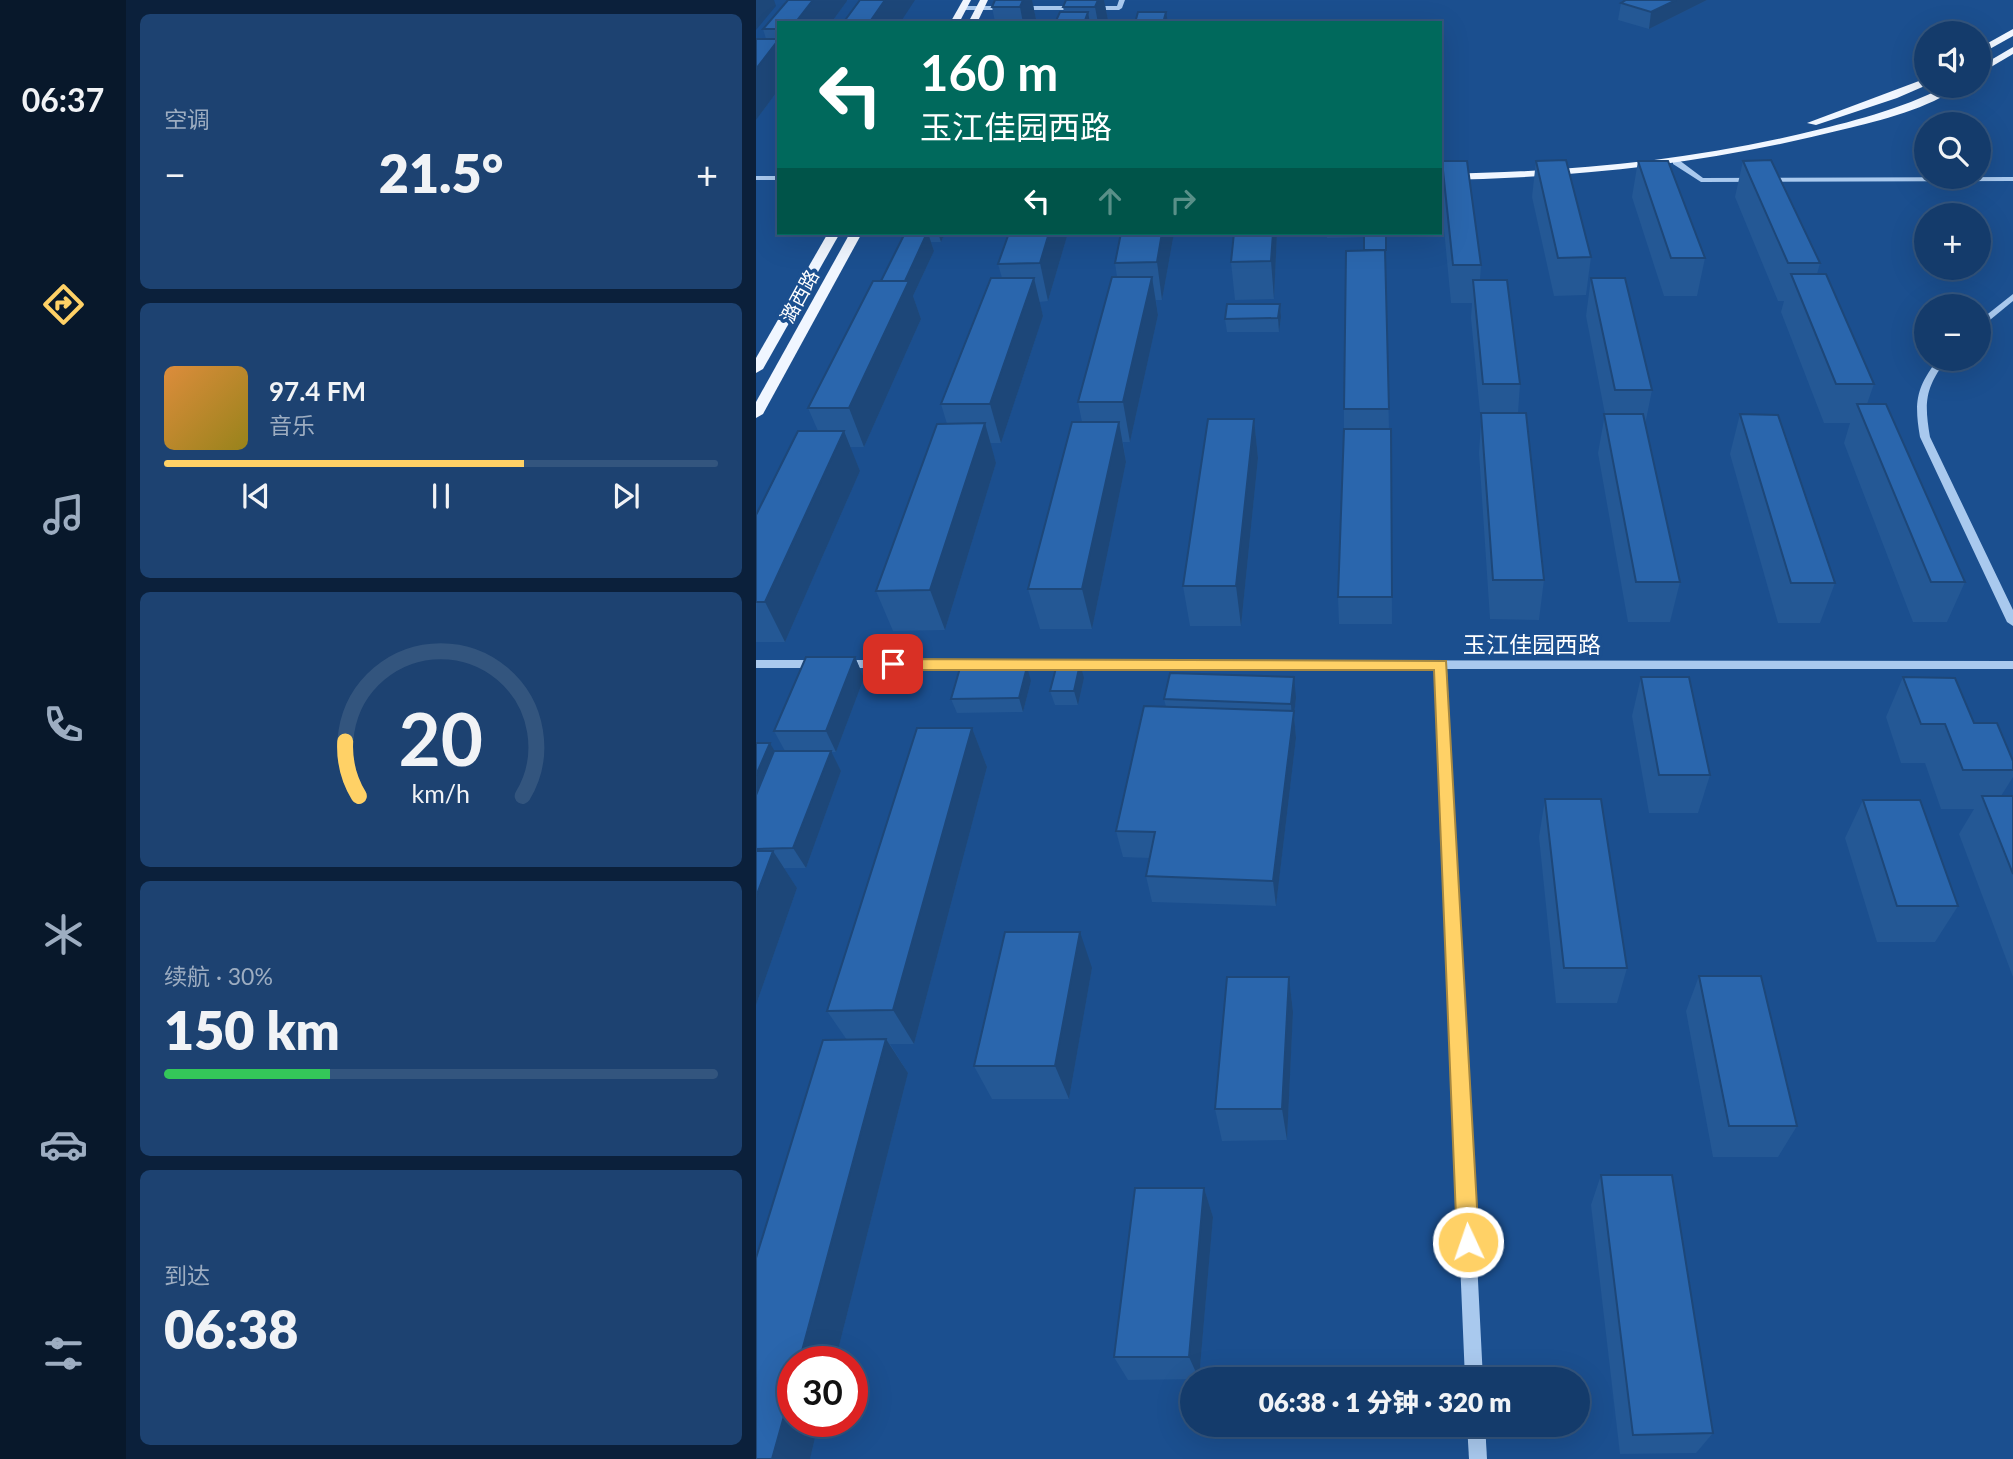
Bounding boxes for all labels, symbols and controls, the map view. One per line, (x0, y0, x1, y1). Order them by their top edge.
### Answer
map controls (1914, 21, 1991, 371)
button: sound (1914, 21, 1991, 98)
text: 160 m (920, 43, 1058, 101)
icon: left (805, 49, 896, 140)
text: 06:37 (22, 80, 104, 119)
text: 空调 (164, 105, 210, 133)
text: 玉江佳园西路 (920, 107, 1112, 146)
button: search (1914, 112, 1991, 189)
text: 21.5° (379, 142, 503, 204)
text: − (164, 151, 186, 197)
text: + (696, 151, 718, 197)
icon: left (1018, 182, 1056, 220)
icon: ahead (1091, 182, 1129, 220)
icon: right (1164, 182, 1202, 220)
button: + (1914, 203, 1991, 280)
street label: 潞西路 (775, 265, 823, 327)
icon: directions (39, 280, 88, 329)
button: − (1914, 294, 1991, 371)
text: 97.4 FM (269, 375, 366, 407)
text: 音乐 (269, 411, 315, 439)
icon: previous (237, 477, 275, 515)
icon: pause (422, 477, 460, 515)
icon: next (607, 477, 645, 515)
icon: music (39, 490, 88, 539)
street label: 玉江佳园西路 (1463, 630, 1601, 658)
pin (863, 634, 923, 694)
icon: arrive (874, 645, 912, 683)
text: 20 (399, 694, 483, 782)
icon: phone (39, 700, 88, 749)
text: km/h (412, 777, 470, 807)
icon: climate (39, 910, 88, 959)
text: 续航 · 30% (164, 962, 273, 990)
text: 150 km (164, 999, 340, 1061)
icon: car (39, 1120, 88, 1169)
position arrow (1431, 1205, 1505, 1279)
text: 到达 (164, 1261, 210, 1289)
text: 06:38 (164, 1298, 298, 1360)
icon: filters (39, 1329, 88, 1378)
speed limit sign: 30 (777, 1346, 868, 1437)
text: 06:38 · 1 分钟 · 320 m (1259, 1386, 1511, 1418)

